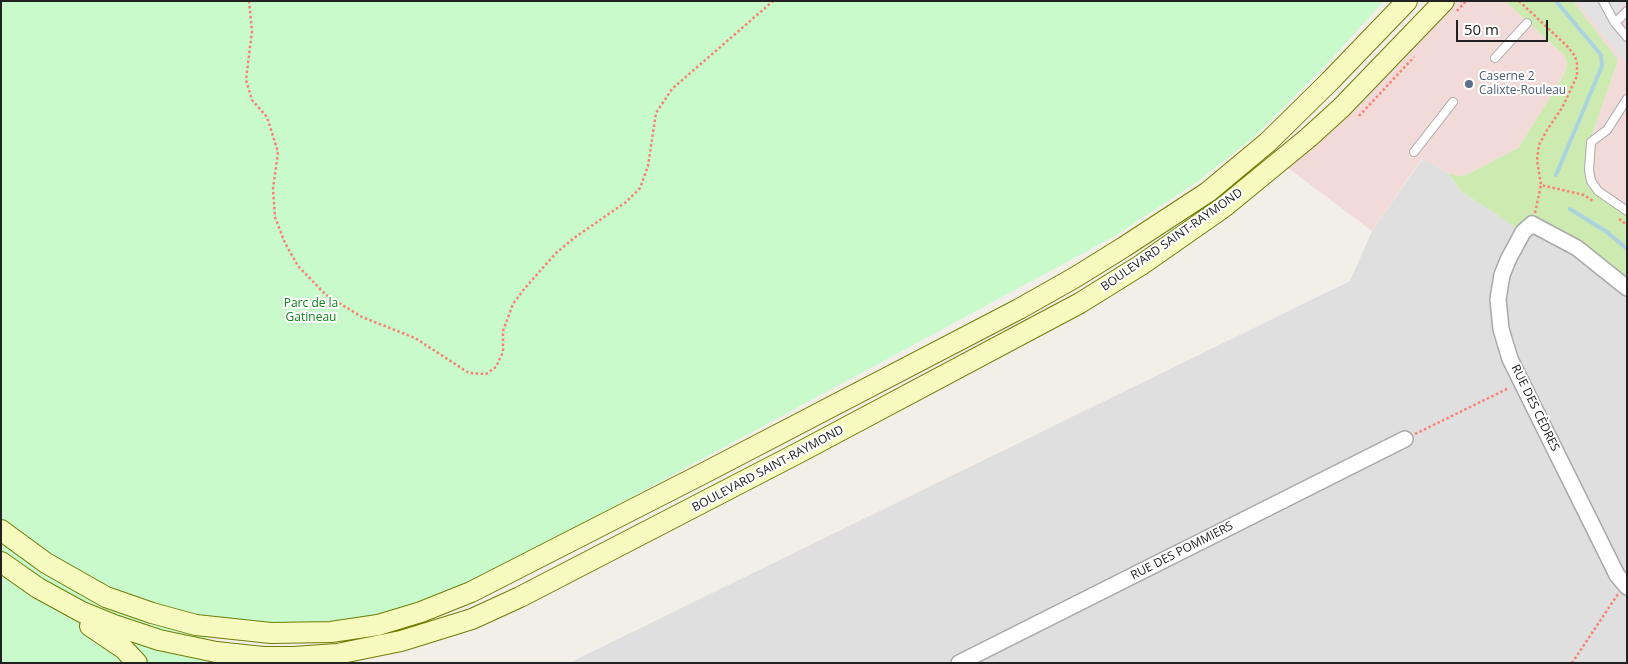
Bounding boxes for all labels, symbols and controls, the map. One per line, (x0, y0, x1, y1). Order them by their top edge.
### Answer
scale bar (1458, 10, 1550, 42)
text: 50 m (1464, 19, 1499, 39)
place label: Caserne 2 Calixte-Rouleau (1479, 70, 1566, 98)
marker: Caserne 2 Calixte-Rouleau (1463, 78, 1475, 90)
street label: BOULEVARD SAINT-RAYMOND (1099, 186, 1245, 294)
park label: Parc de la Gatineau (284, 297, 338, 325)
street label: RUE DES CÈDRES (1508, 362, 1562, 454)
street label: BOULEVARD SAINT-RAYMOND (690, 423, 846, 515)
street label: RUE DES POMMIERS (1128, 519, 1236, 583)

